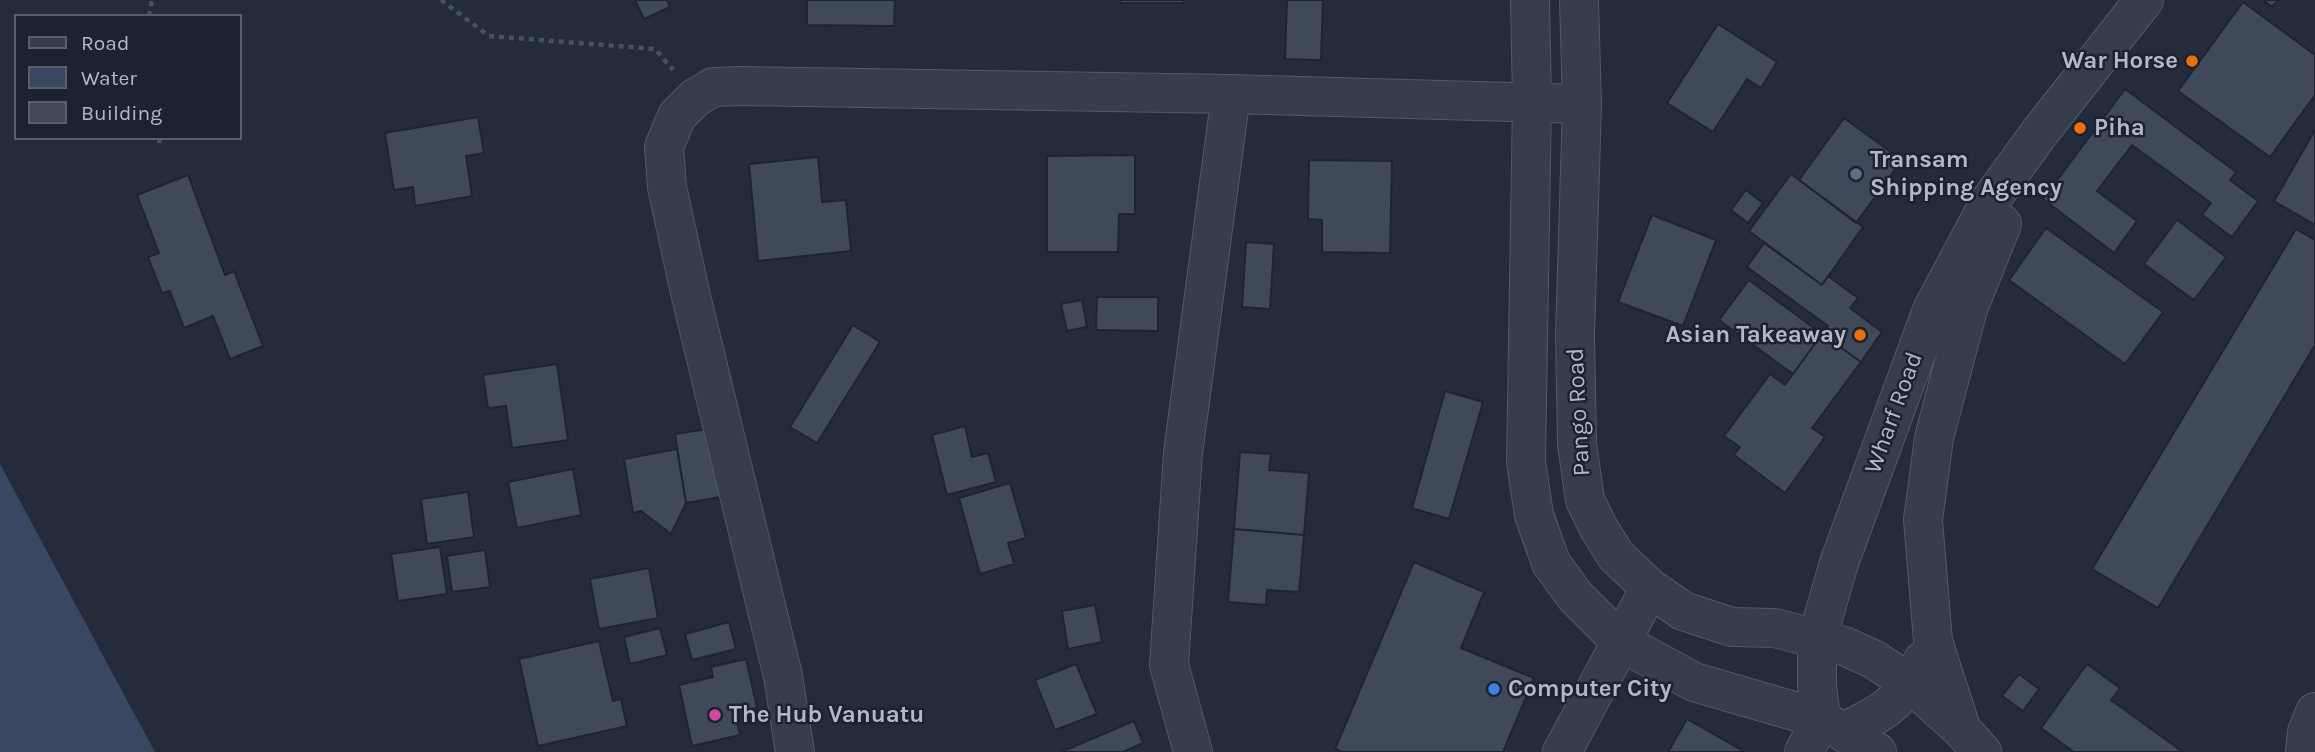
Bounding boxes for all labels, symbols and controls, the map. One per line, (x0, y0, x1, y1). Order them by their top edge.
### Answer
legend (14, 14, 242, 140)
text: Road (81, 31, 129, 55)
place label: War Horse (2061, 47, 2178, 75)
marker: War Horse (2184, 53, 2200, 69)
text: Water (81, 66, 137, 90)
text: Building (81, 101, 162, 125)
place label: Piha (2094, 114, 2145, 142)
marker: Piha (2072, 120, 2088, 136)
place label: Transam Shipping Agency (1870, 146, 2062, 202)
marker: Transam Shipping Agency (1848, 166, 1864, 182)
place label: Asian Takeaway (1666, 321, 1846, 349)
marker: Asian Takeaway (1852, 327, 1868, 343)
street label: Pango Road (1561, 347, 1597, 477)
street label: Wharf Road (1859, 348, 1929, 478)
place label: Computer City (1508, 675, 1672, 703)
marker: Computer City (1486, 681, 1502, 697)
place label: The Hub Vanuatu (729, 701, 924, 729)
marker: The Hub Vanuatu (707, 707, 723, 723)

